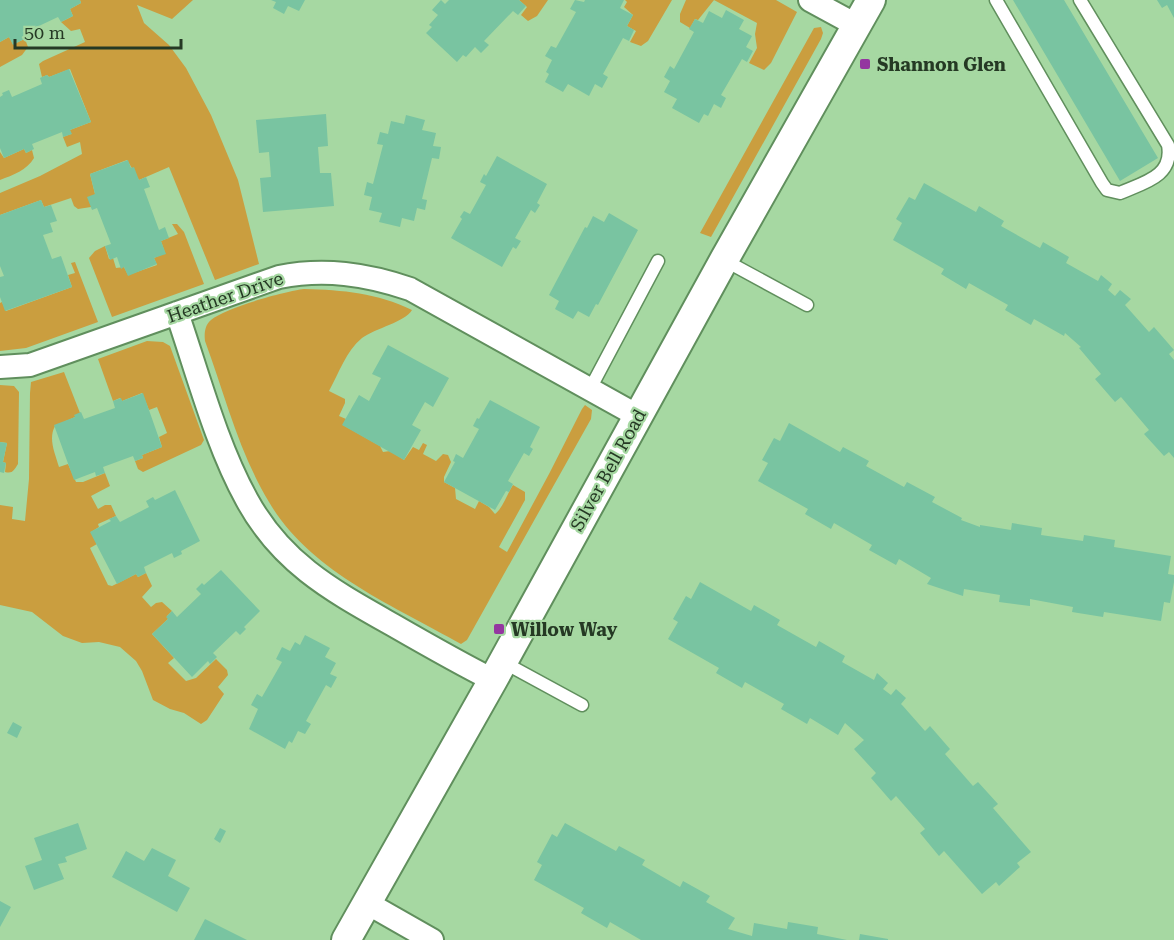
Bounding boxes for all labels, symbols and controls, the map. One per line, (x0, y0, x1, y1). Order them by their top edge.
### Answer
scale bar (15, 12, 182, 50)
text: 50 m (24, 22, 65, 43)
place label: Shannon Glen (877, 54, 1006, 75)
marker: Shannon Glen (858, 57, 872, 71)
street label: Heather Drive (164, 267, 286, 327)
street label: Silver Bell Road (566, 405, 650, 535)
place label: Willow Way (511, 619, 617, 640)
marker: Willow Way (492, 622, 506, 636)

